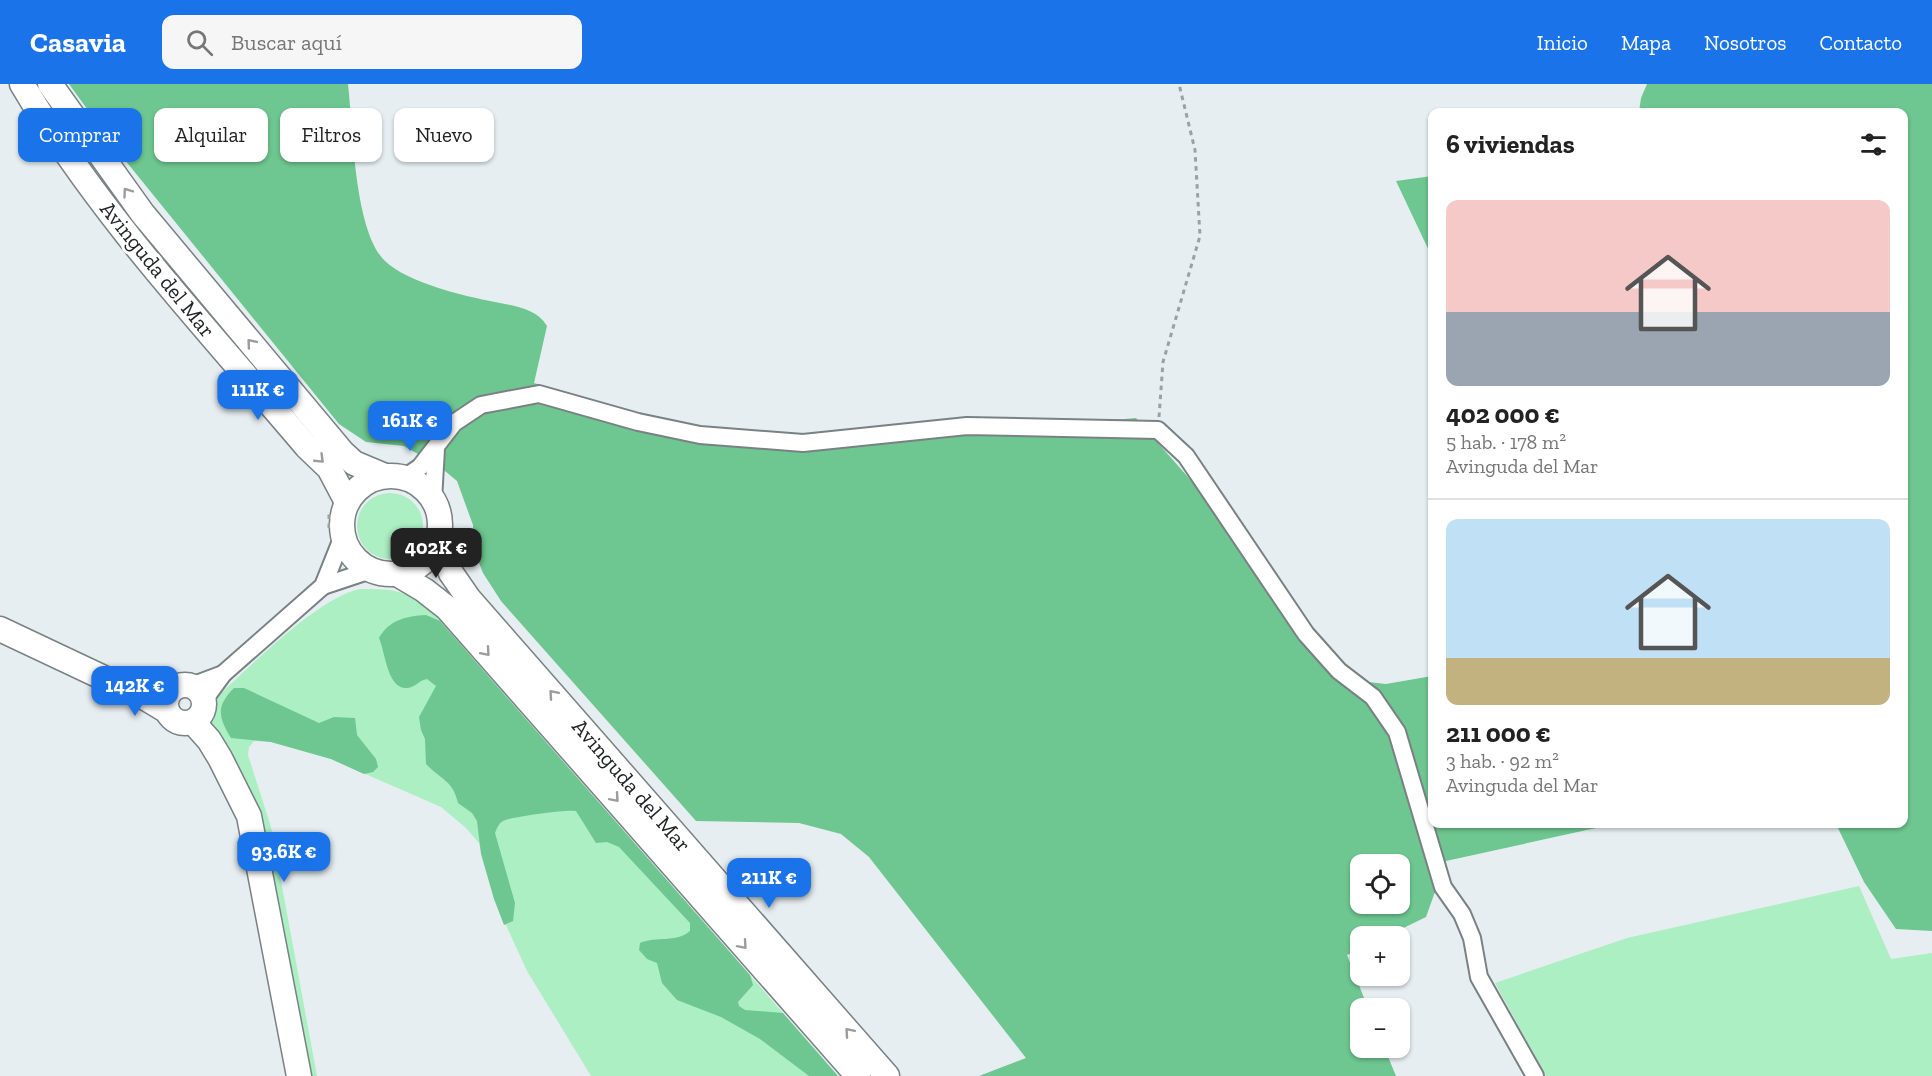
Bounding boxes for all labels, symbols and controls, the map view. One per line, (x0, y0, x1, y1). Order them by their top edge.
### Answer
search box (162, 15, 582, 69)
text: Casavia (30, 26, 126, 59)
icon: search (183, 26, 216, 59)
text: Buscar aquí (231, 29, 342, 56)
text: Inicio (1537, 30, 1588, 55)
text: Mapa (1621, 30, 1671, 55)
text: Nosotros (1704, 30, 1786, 55)
text: Contacto (1819, 30, 1902, 55)
chip: Comprar (18, 108, 142, 162)
chip: Alquilar (154, 108, 268, 162)
chip: Filtros (280, 108, 382, 162)
chip: Nuevo (394, 108, 494, 162)
text: 6 viviendas (1446, 128, 1575, 160)
icon: filters (1857, 128, 1890, 161)
one-way arrow (123, 188, 134, 199)
street label: Avinguda del Mar (94, 196, 221, 343)
icon: home (1614, 239, 1722, 347)
one-way arrow (247, 339, 258, 350)
pin: 111K € (209, 370, 307, 421)
text: 111K € (231, 377, 285, 401)
text: 402 000 € (1446, 398, 1560, 430)
pin: 161K € (361, 401, 459, 452)
text: 161K € (382, 408, 438, 432)
text: 5 hab. · 178 m² (1446, 430, 1566, 454)
one-way arrow (313, 452, 323, 463)
text: Avinguda del Mar (1446, 454, 1598, 478)
pin: 402K € (387, 528, 485, 579)
text: 402K € (405, 535, 467, 559)
icon: home (1614, 558, 1722, 666)
one-way arrow (479, 645, 490, 656)
pin: 142K € (86, 666, 184, 717)
text: 142K € (105, 673, 165, 697)
one-way arrow (549, 691, 560, 701)
street label: Avinguda del Mar (566, 713, 697, 857)
text: 211 000 € (1446, 717, 1551, 749)
text: 3 hab. · 92 m² (1446, 749, 1559, 773)
text: Avinguda del Mar (1446, 773, 1598, 797)
one-way arrow (608, 791, 619, 802)
pin: 93.6K € (229, 832, 339, 883)
text: 93.6K € (251, 839, 317, 863)
map controls (1350, 854, 1410, 1058)
button: locate (1350, 854, 1410, 914)
pin: 211K € (720, 858, 818, 909)
text: 211K € (741, 865, 797, 889)
button: + (1350, 926, 1410, 986)
one-way arrow (736, 938, 747, 949)
button: − (1350, 998, 1410, 1058)
one-way arrow (845, 1028, 856, 1039)

